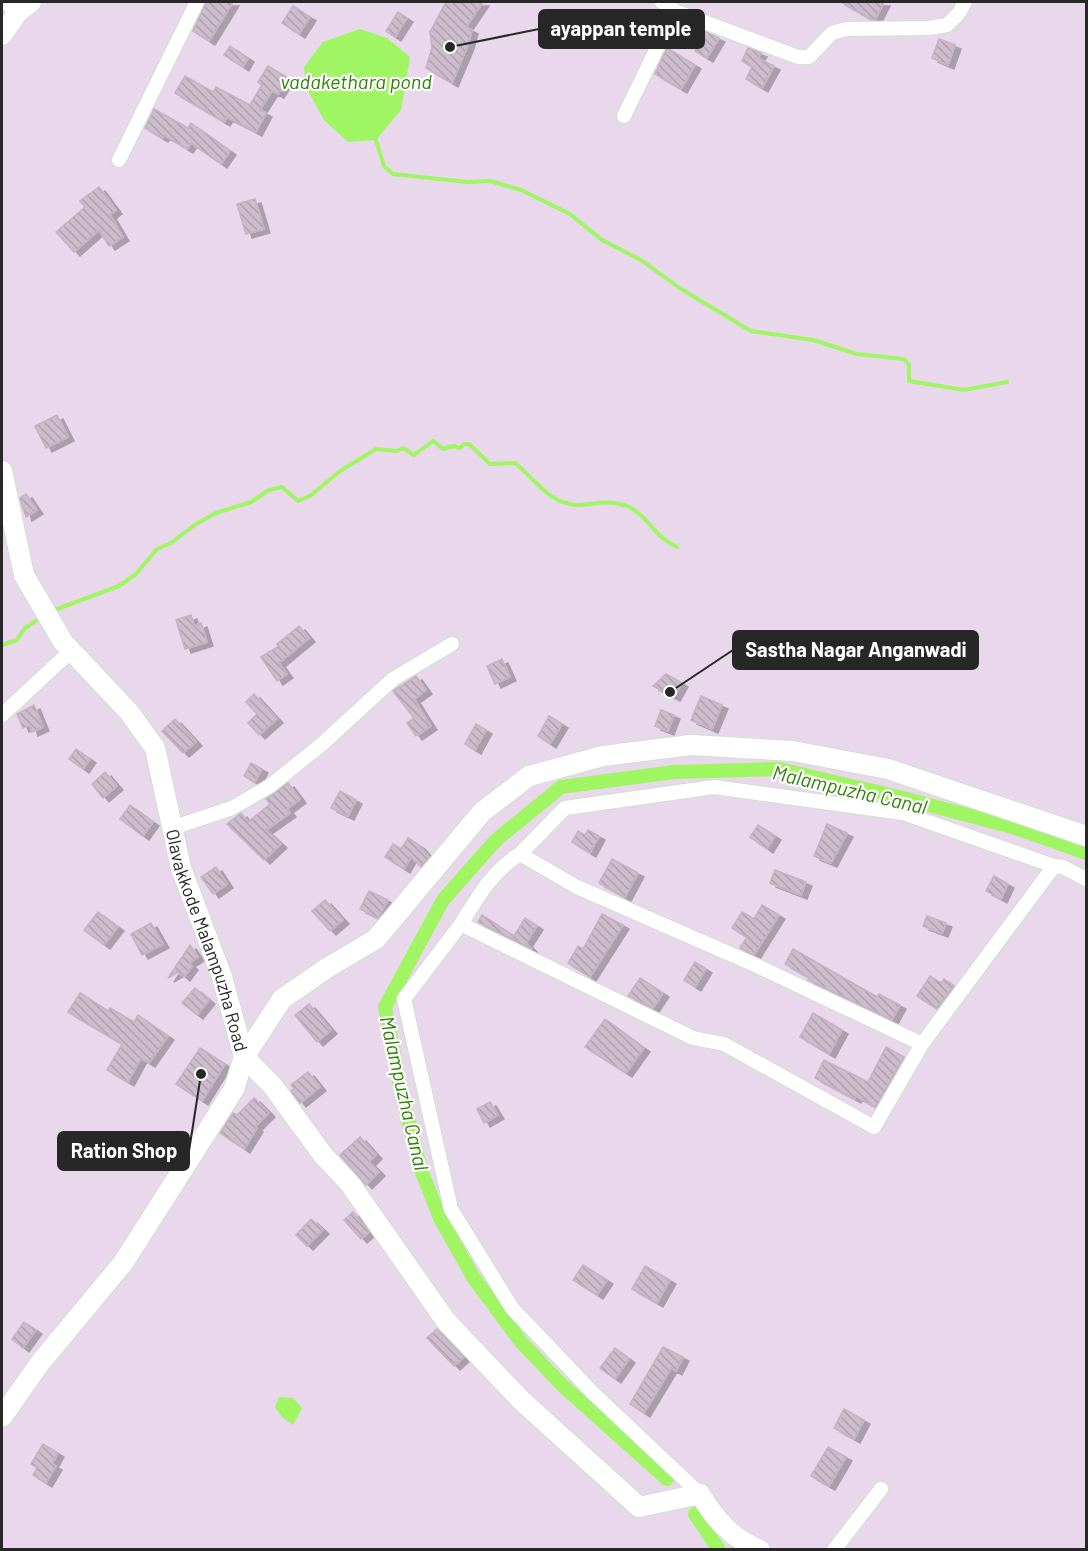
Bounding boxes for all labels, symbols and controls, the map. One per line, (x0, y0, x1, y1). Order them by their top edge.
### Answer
callout: ayappan temple (539, 10, 704, 48)
text: ayappan temple (551, 16, 691, 40)
water label: vadakethara pond (280, 69, 432, 93)
callout: Sastha Nagar Anganwadi (733, 631, 978, 669)
text: Sastha Nagar Anganwadi (745, 637, 967, 661)
water label: Malampuzha Canal (770, 760, 930, 819)
street label: Olavakkode Malampuzha Road (162, 827, 253, 1054)
water label: Malampuzha Canal (376, 1013, 435, 1173)
callout: Ration Shop (58, 1132, 189, 1170)
text: Ration Shop (71, 1138, 177, 1162)

